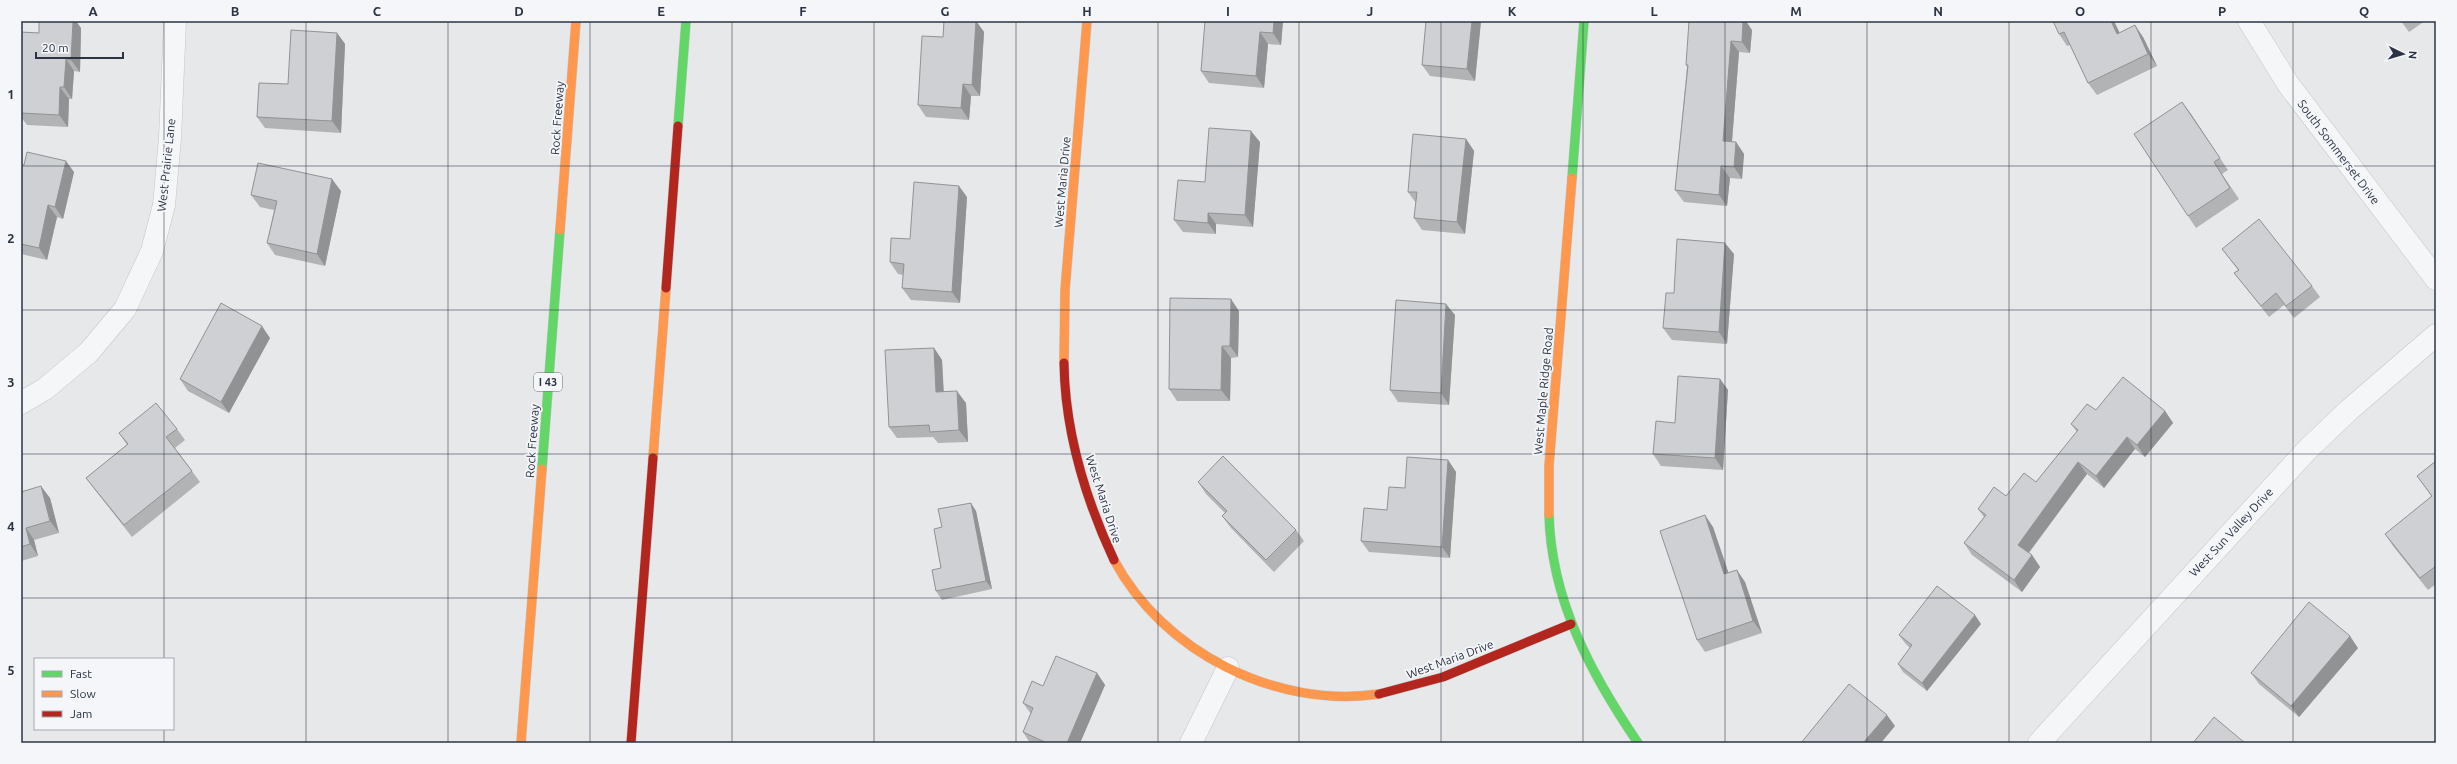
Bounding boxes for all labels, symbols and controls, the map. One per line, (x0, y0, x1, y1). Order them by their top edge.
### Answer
text: A (88, 4, 98, 18)
text: B (231, 4, 240, 18)
text: C (373, 4, 382, 18)
text: D (514, 4, 524, 18)
text: E (657, 4, 665, 18)
text: F (799, 4, 807, 18)
text: G (941, 4, 950, 18)
text: H (1082, 4, 1092, 18)
text: I (1226, 4, 1230, 18)
text: J (1367, 4, 1373, 18)
text: K (1508, 4, 1517, 18)
text: L (1650, 4, 1658, 18)
text: M (1790, 4, 1802, 18)
text: N (1933, 4, 1943, 18)
text: O (2075, 4, 2085, 18)
text: P (2218, 4, 2226, 18)
text: Q (2359, 4, 2369, 18)
scale bar (36, 34, 123, 60)
north arrow (2383, 34, 2423, 74)
text: 20 m (42, 41, 69, 54)
text: N (2407, 50, 2419, 59)
street label: Rock Freeway (548, 80, 566, 155)
text: 1 (7, 87, 15, 101)
street label: South Sommerset Drive (2295, 97, 2383, 207)
street label: West Prairie Lane (155, 118, 177, 212)
street label: West Maria Drive (1052, 136, 1072, 228)
text: 2 (7, 231, 15, 245)
street label: West Maple Ridge Road (1531, 327, 1555, 455)
road number: I 43 (534, 373, 562, 391)
text: 3 (7, 375, 15, 389)
street label: Rock Freeway (523, 403, 541, 478)
street label: West Maria Drive (1084, 453, 1124, 545)
street label: West Sun Valley Drive (2187, 485, 2275, 579)
text: 4 (7, 519, 15, 533)
street label: West Maria Drive (1405, 637, 1495, 681)
legend (34, 658, 174, 730)
text: 5 (7, 663, 15, 677)
text: Fast (70, 667, 92, 680)
text: Slow (70, 687, 96, 700)
text: Jam (70, 707, 92, 720)

